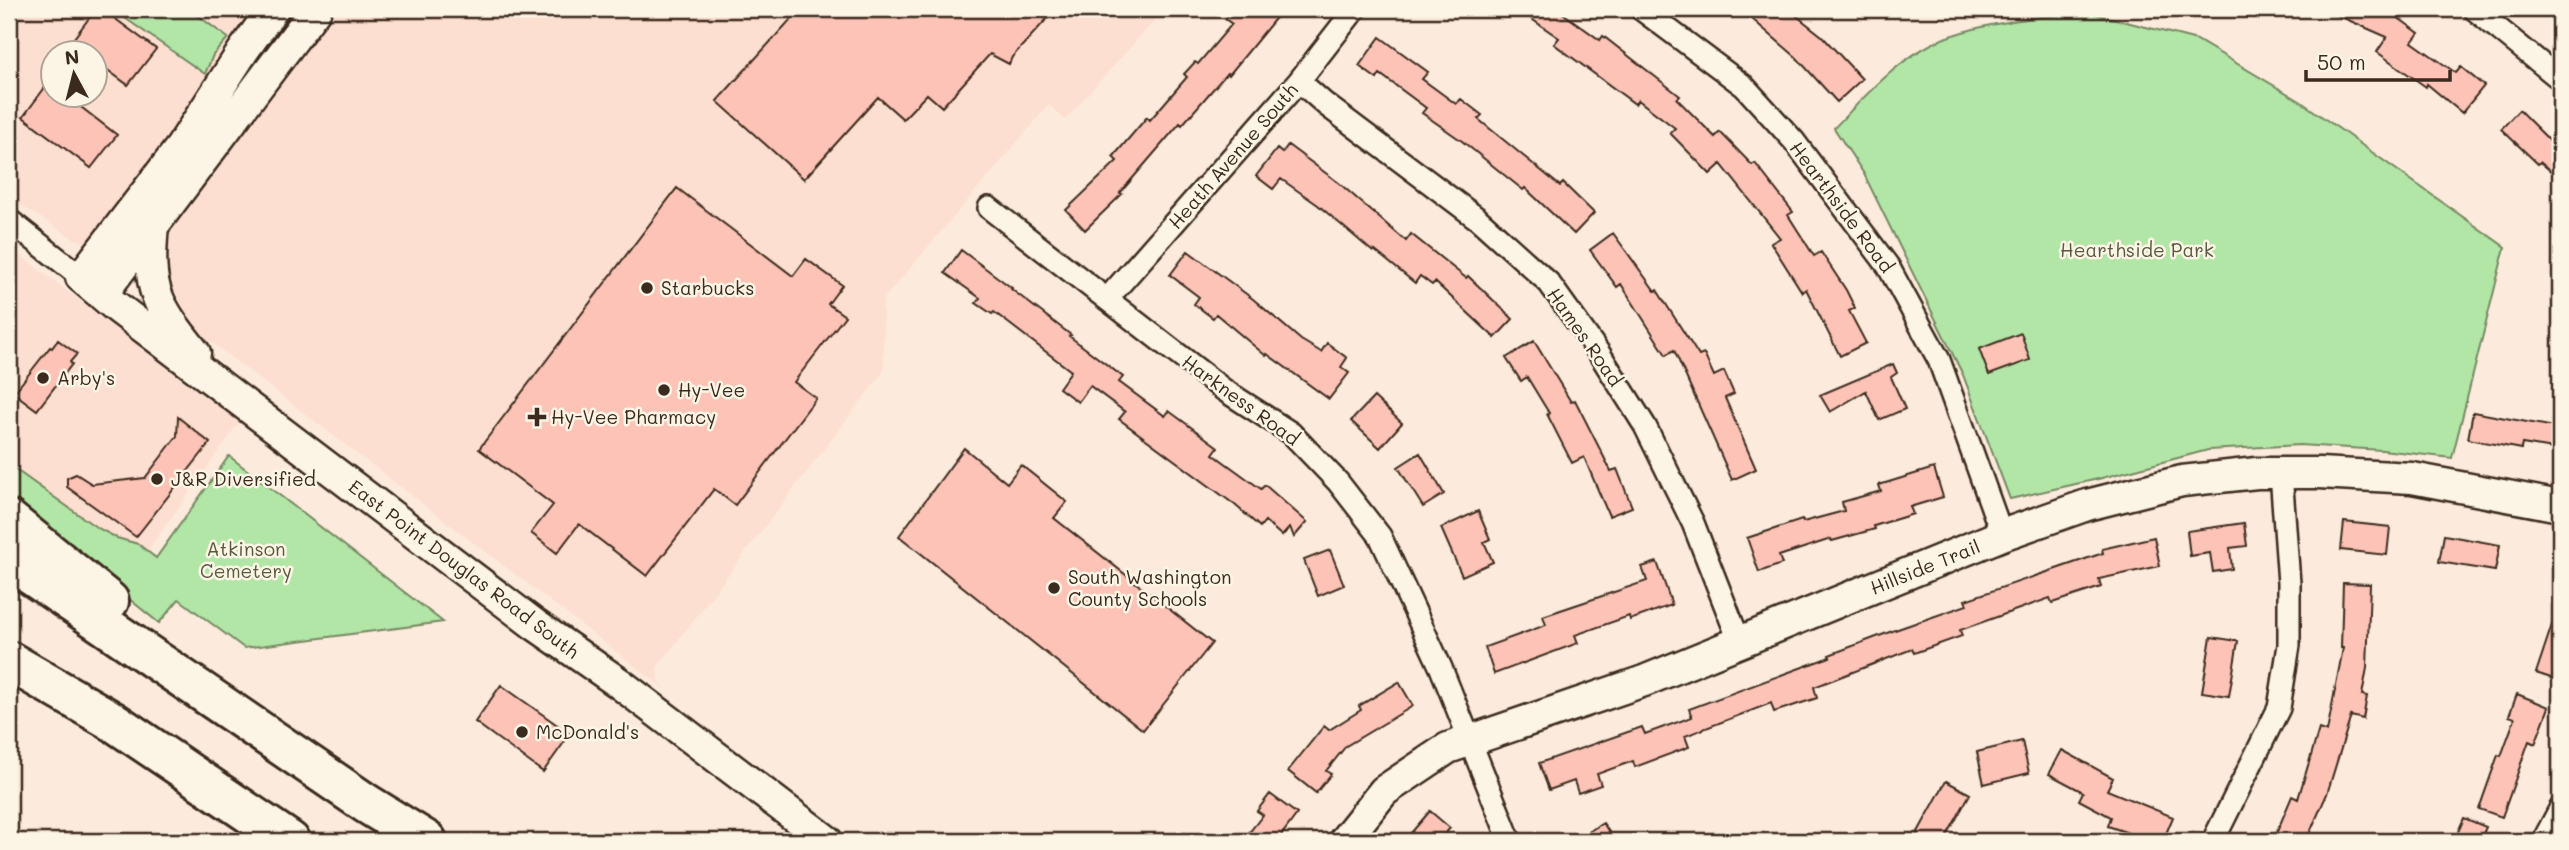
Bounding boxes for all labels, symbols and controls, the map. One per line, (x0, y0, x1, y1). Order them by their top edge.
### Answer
north arrow (38, 38, 108, 108)
scale bar (2306, 38, 2450, 82)
text: N (63, 43, 81, 70)
text: 50 m (2317, 48, 2366, 75)
street label: Heath Avenue South (1162, 77, 1303, 234)
street label: Hearthside Road (1785, 136, 1900, 277)
park label: Hearthside Park (2060, 237, 2214, 262)
place label: Starbucks (661, 275, 754, 300)
marker: Starbucks (639, 280, 655, 296)
street label: Hames Road (1542, 282, 1629, 391)
street label: Harkness Road (1178, 349, 1305, 451)
place label: Arby's (57, 365, 115, 390)
marker: Arby's (35, 370, 51, 386)
place label: Hy-Vee (678, 377, 745, 402)
marker: Hy-Vee (656, 382, 672, 398)
place label: Hy-Vee Pharmacy (551, 404, 716, 429)
marker: Hy-Vee Pharmacy (529, 409, 545, 425)
place label: J&R Diversified (171, 466, 316, 491)
marker: J&R Diversified (149, 471, 165, 487)
street label: East Point Douglas Road South (344, 474, 585, 664)
street label: Hillside Trail (1866, 533, 1983, 600)
park label: Atkinson Cemetery (200, 536, 292, 583)
place label: South Washington County Schools (1068, 564, 1232, 611)
marker: South Washington County Schools (1046, 580, 1062, 596)
place label: McDonald's (536, 719, 639, 744)
marker: McDonald's (514, 724, 530, 740)

